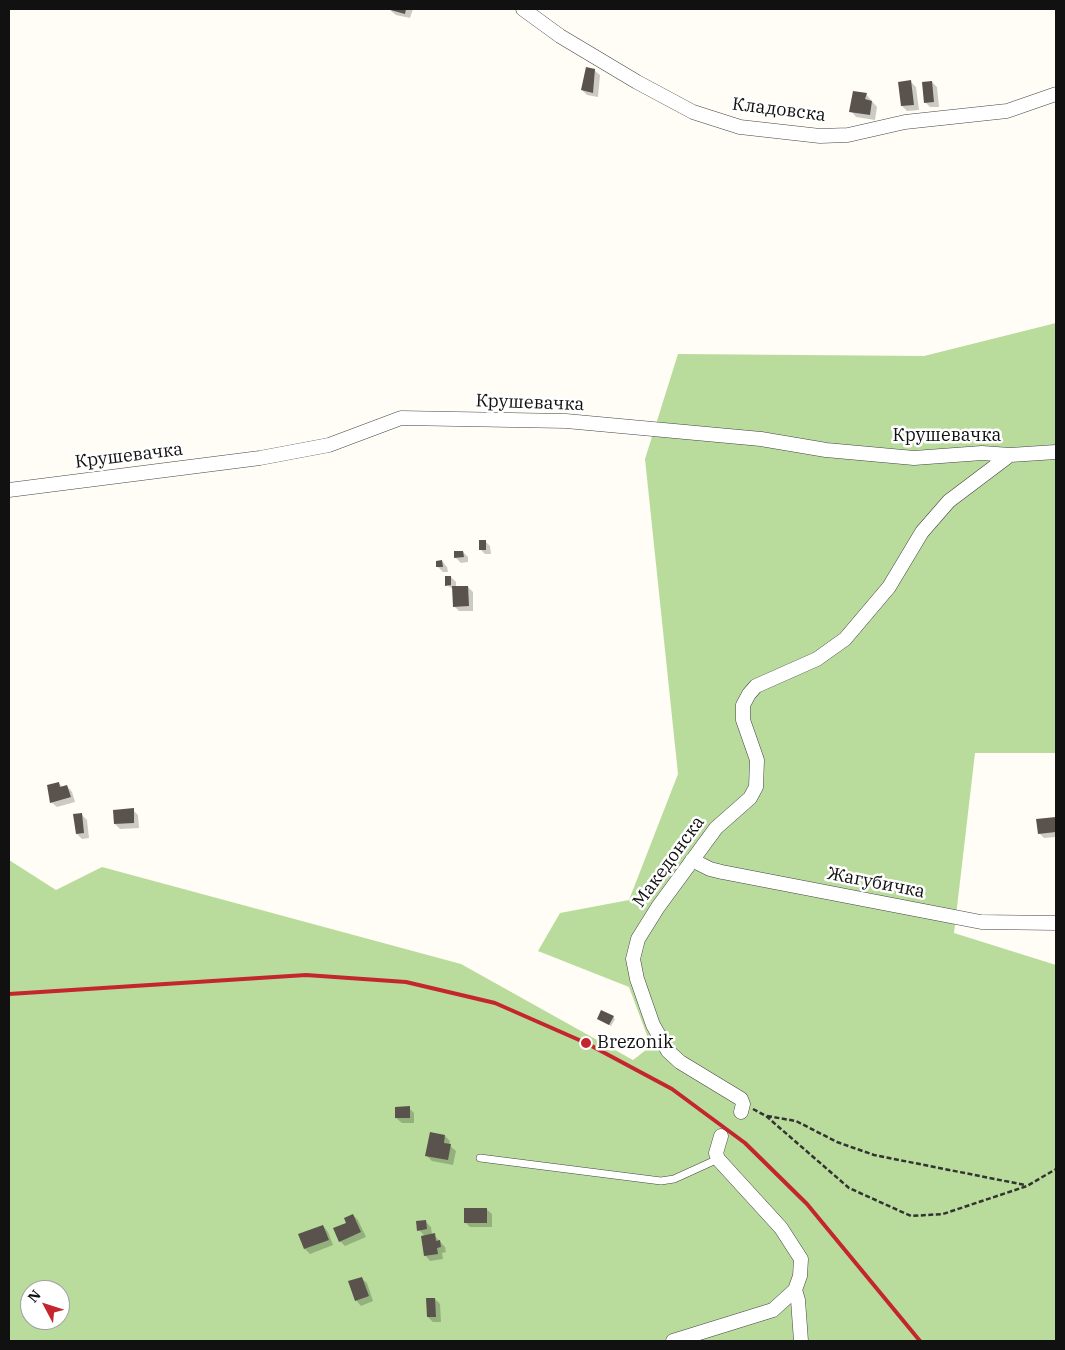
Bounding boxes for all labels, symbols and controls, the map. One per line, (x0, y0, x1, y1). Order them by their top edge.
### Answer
street label: Кладовска (731, 94, 827, 126)
street label: Крушевачка (475, 390, 585, 416)
street label: Крушевачка (893, 425, 1001, 447)
street label: Крушевачка (74, 439, 184, 473)
street label: Македонска (629, 812, 709, 912)
street label: Жагубичка (825, 863, 927, 903)
place label: Brezonik (597, 1032, 673, 1054)
marker: Brezonik (579, 1036, 593, 1050)
north arrow (20, 1280, 70, 1330)
text: N (24, 1286, 45, 1306)

